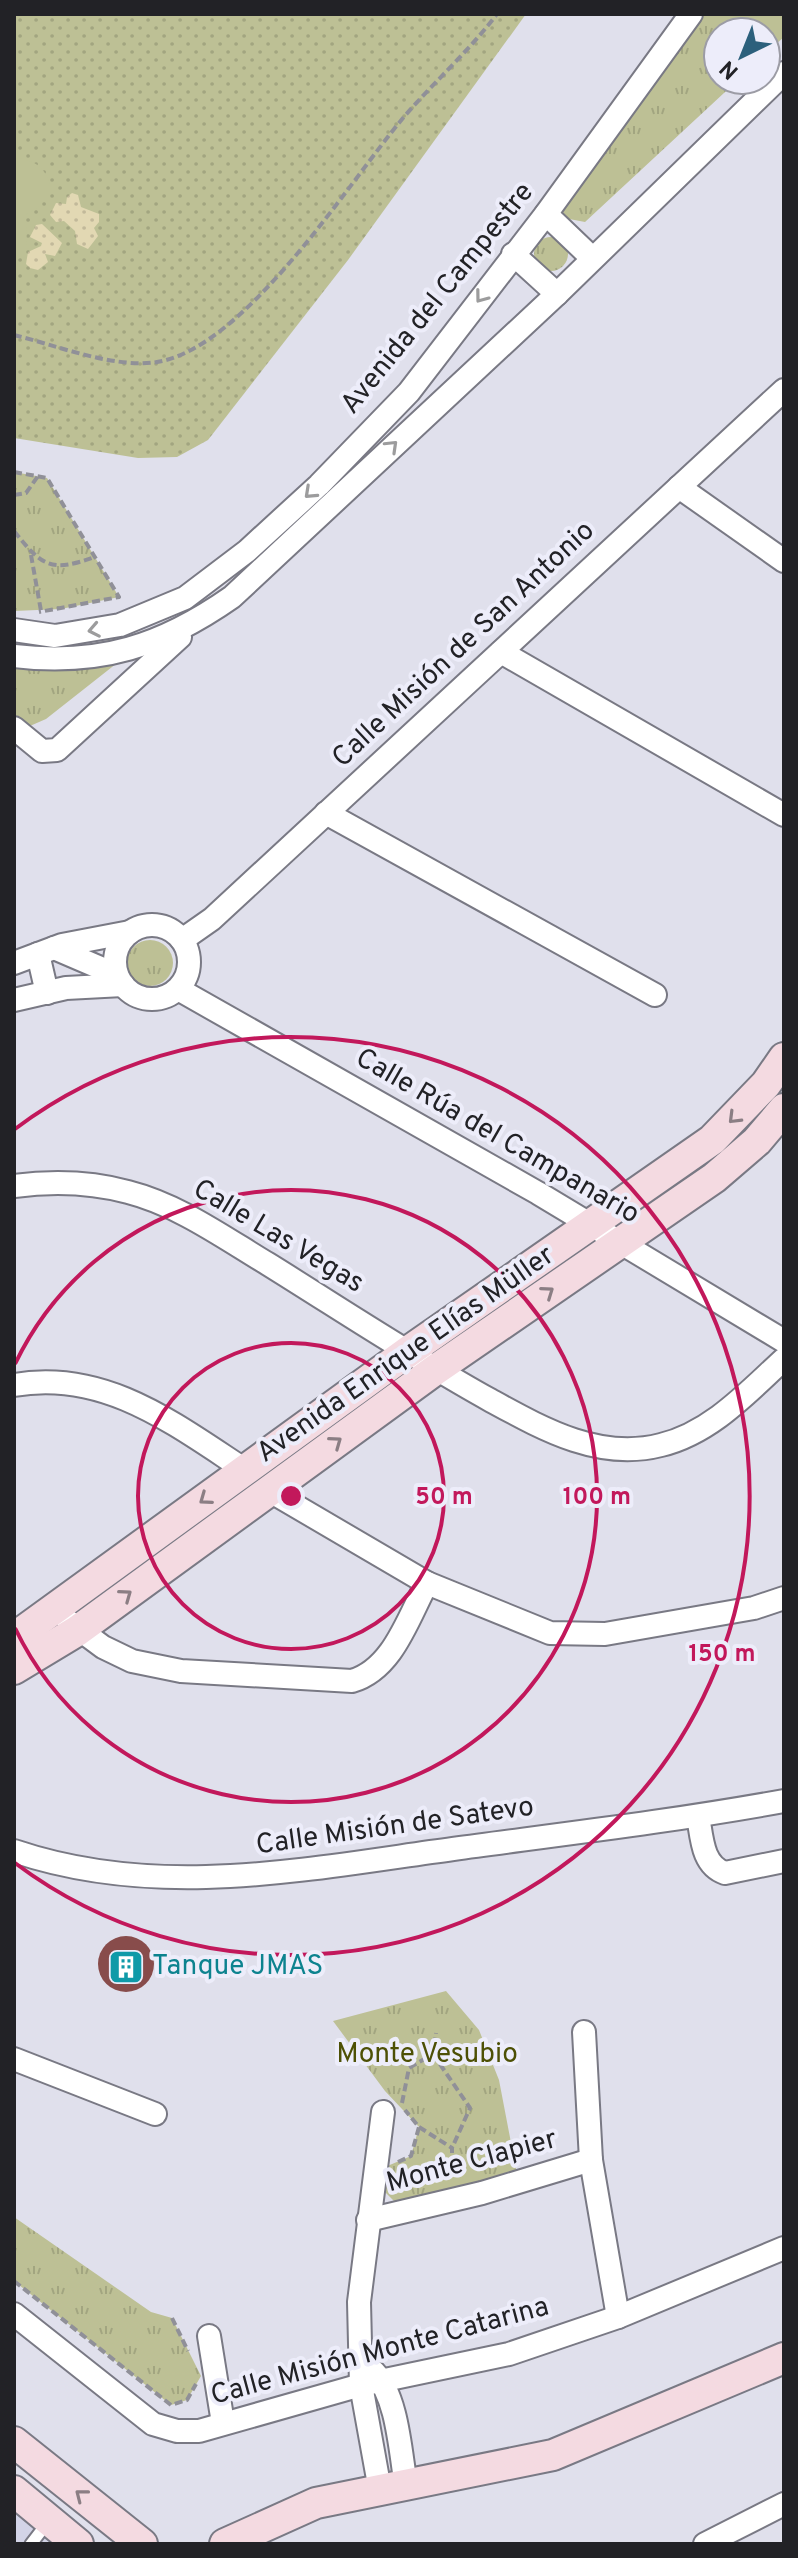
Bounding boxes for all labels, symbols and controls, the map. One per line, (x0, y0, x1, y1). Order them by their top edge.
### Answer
north arrow (702, 16, 782, 96)
text: N (715, 54, 745, 84)
street label: Avenida del Campestre (333, 176, 543, 422)
one-way arrow (476, 289, 490, 303)
one-way arrow (383, 441, 397, 455)
one-way arrow (305, 483, 319, 498)
street label: Calle Misión de San Antonio (325, 514, 603, 776)
one-way arrow (88, 620, 101, 637)
street label: Calle Rúa del Campanario (348, 1041, 646, 1233)
one-way arrow (729, 1109, 744, 1123)
street label: Calle Las Vegas (186, 1172, 370, 1302)
street label: Avenida Enrique Elías Müller (250, 1238, 562, 1472)
one-way arrow (540, 1287, 554, 1302)
one-way arrow (328, 1438, 342, 1452)
centre of rings (277, 1482, 305, 1510)
text: 50 m (415, 1483, 473, 1513)
text: 100 m (563, 1483, 631, 1513)
one-way arrow (200, 1489, 214, 1504)
one-way arrow (117, 1590, 132, 1605)
text: 150 m (688, 1640, 756, 1670)
street label: Calle Misión de Satevo (254, 1790, 536, 1864)
building icon: Tanque JMAS (107, 1948, 145, 1986)
place label: Tanque JMAS (152, 1949, 323, 1985)
park label: Monte Vesubio (336, 2037, 518, 2073)
street label: Monte Clapier (383, 2122, 561, 2202)
street label: Calle Misión Monte Catarina (207, 2289, 553, 2415)
one-way arrow (75, 2491, 90, 2505)

